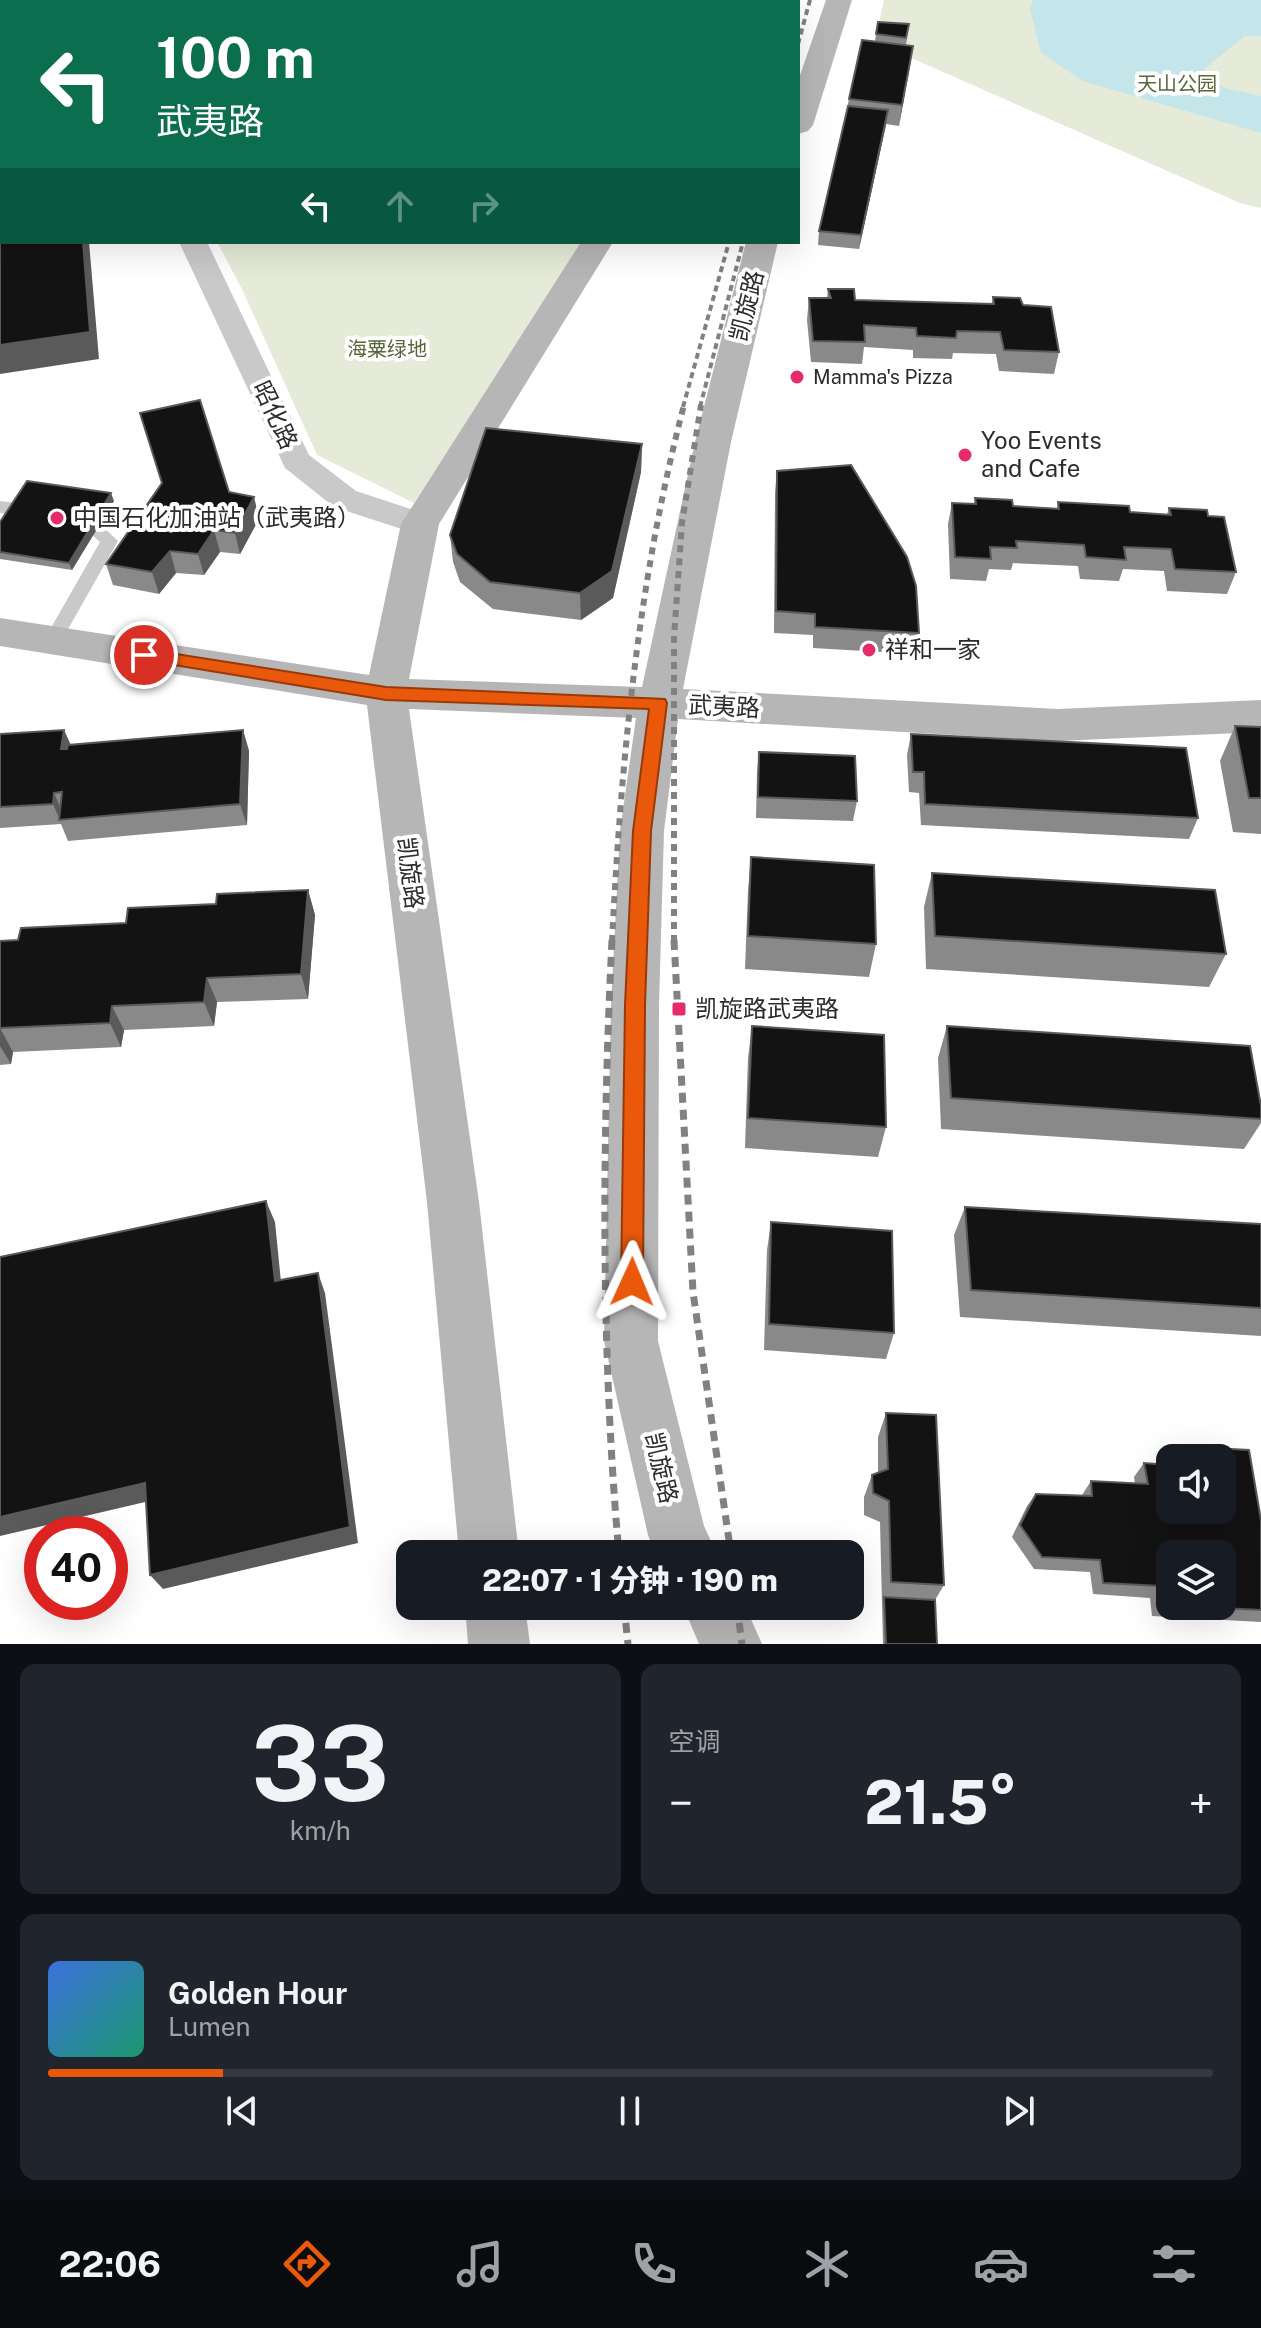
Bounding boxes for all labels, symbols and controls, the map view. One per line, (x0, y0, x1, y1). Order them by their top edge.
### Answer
text: 100 m (156, 25, 315, 91)
icon: left (24, 32, 128, 136)
park label: 天山公园 (1137, 72, 1217, 96)
text: 武夷路 (156, 100, 264, 142)
icon: left (294, 184, 338, 228)
icon: ahead (378, 184, 422, 228)
icon: right (462, 184, 506, 228)
street label: 凯旋路 (724, 267, 768, 344)
park label: 海粟绿地 (347, 337, 427, 361)
place label: Mamma's Pizza (813, 365, 953, 389)
marker: Mamma's Pizza (788, 368, 806, 386)
street label: 昭化路 (248, 376, 304, 453)
place label: Yoo Events and Cafe (981, 426, 1102, 482)
marker: Yoo Events and Cafe (956, 446, 974, 464)
place label: 中国石化加油站（武夷路） (73, 503, 361, 531)
marker: 中国石化加油站（武夷路） (48, 509, 66, 527)
pin (110, 621, 178, 689)
icon: arrive (122, 633, 166, 677)
place label: 祥和一家 (885, 635, 981, 663)
marker: 祥和一家 (860, 641, 878, 659)
street label: 武夷路 (687, 690, 761, 722)
street label: 凯旋路 (393, 835, 429, 910)
place label: 凯旋路武夷路 (695, 994, 839, 1022)
marker: 凯旋路武夷路 (670, 1000, 688, 1018)
position arrow (590, 1240, 674, 1324)
street label: 凯旋路 (640, 1430, 684, 1506)
map controls (1156, 1444, 1236, 1620)
button: sound (1156, 1444, 1236, 1524)
speed limit sign: 40 (24, 1516, 128, 1620)
button: layers (1156, 1540, 1236, 1620)
text: 22:07 · 1 分钟 · 190 m (482, 1562, 778, 1598)
text: 33 (251, 1702, 389, 1824)
text: 空调 (669, 1726, 721, 1757)
text: 21.5° (864, 1767, 1017, 1838)
text: − (669, 1777, 693, 1829)
text: + (1189, 1777, 1213, 1829)
text: km/h (290, 1815, 351, 1846)
text: Golden Hour (168, 1975, 347, 2011)
text: Lumen (168, 2011, 251, 2042)
icon: previous (220, 2089, 264, 2133)
icon: pause (608, 2089, 652, 2133)
icon: next (997, 2089, 1041, 2133)
icon: directions (279, 2236, 335, 2292)
icon: music (452, 2236, 508, 2292)
icon: phone (626, 2236, 682, 2292)
icon: climate (799, 2236, 855, 2292)
icon: car (973, 2236, 1029, 2292)
icon: filters (1146, 2236, 1202, 2292)
text: 22:06 (59, 2243, 161, 2285)

